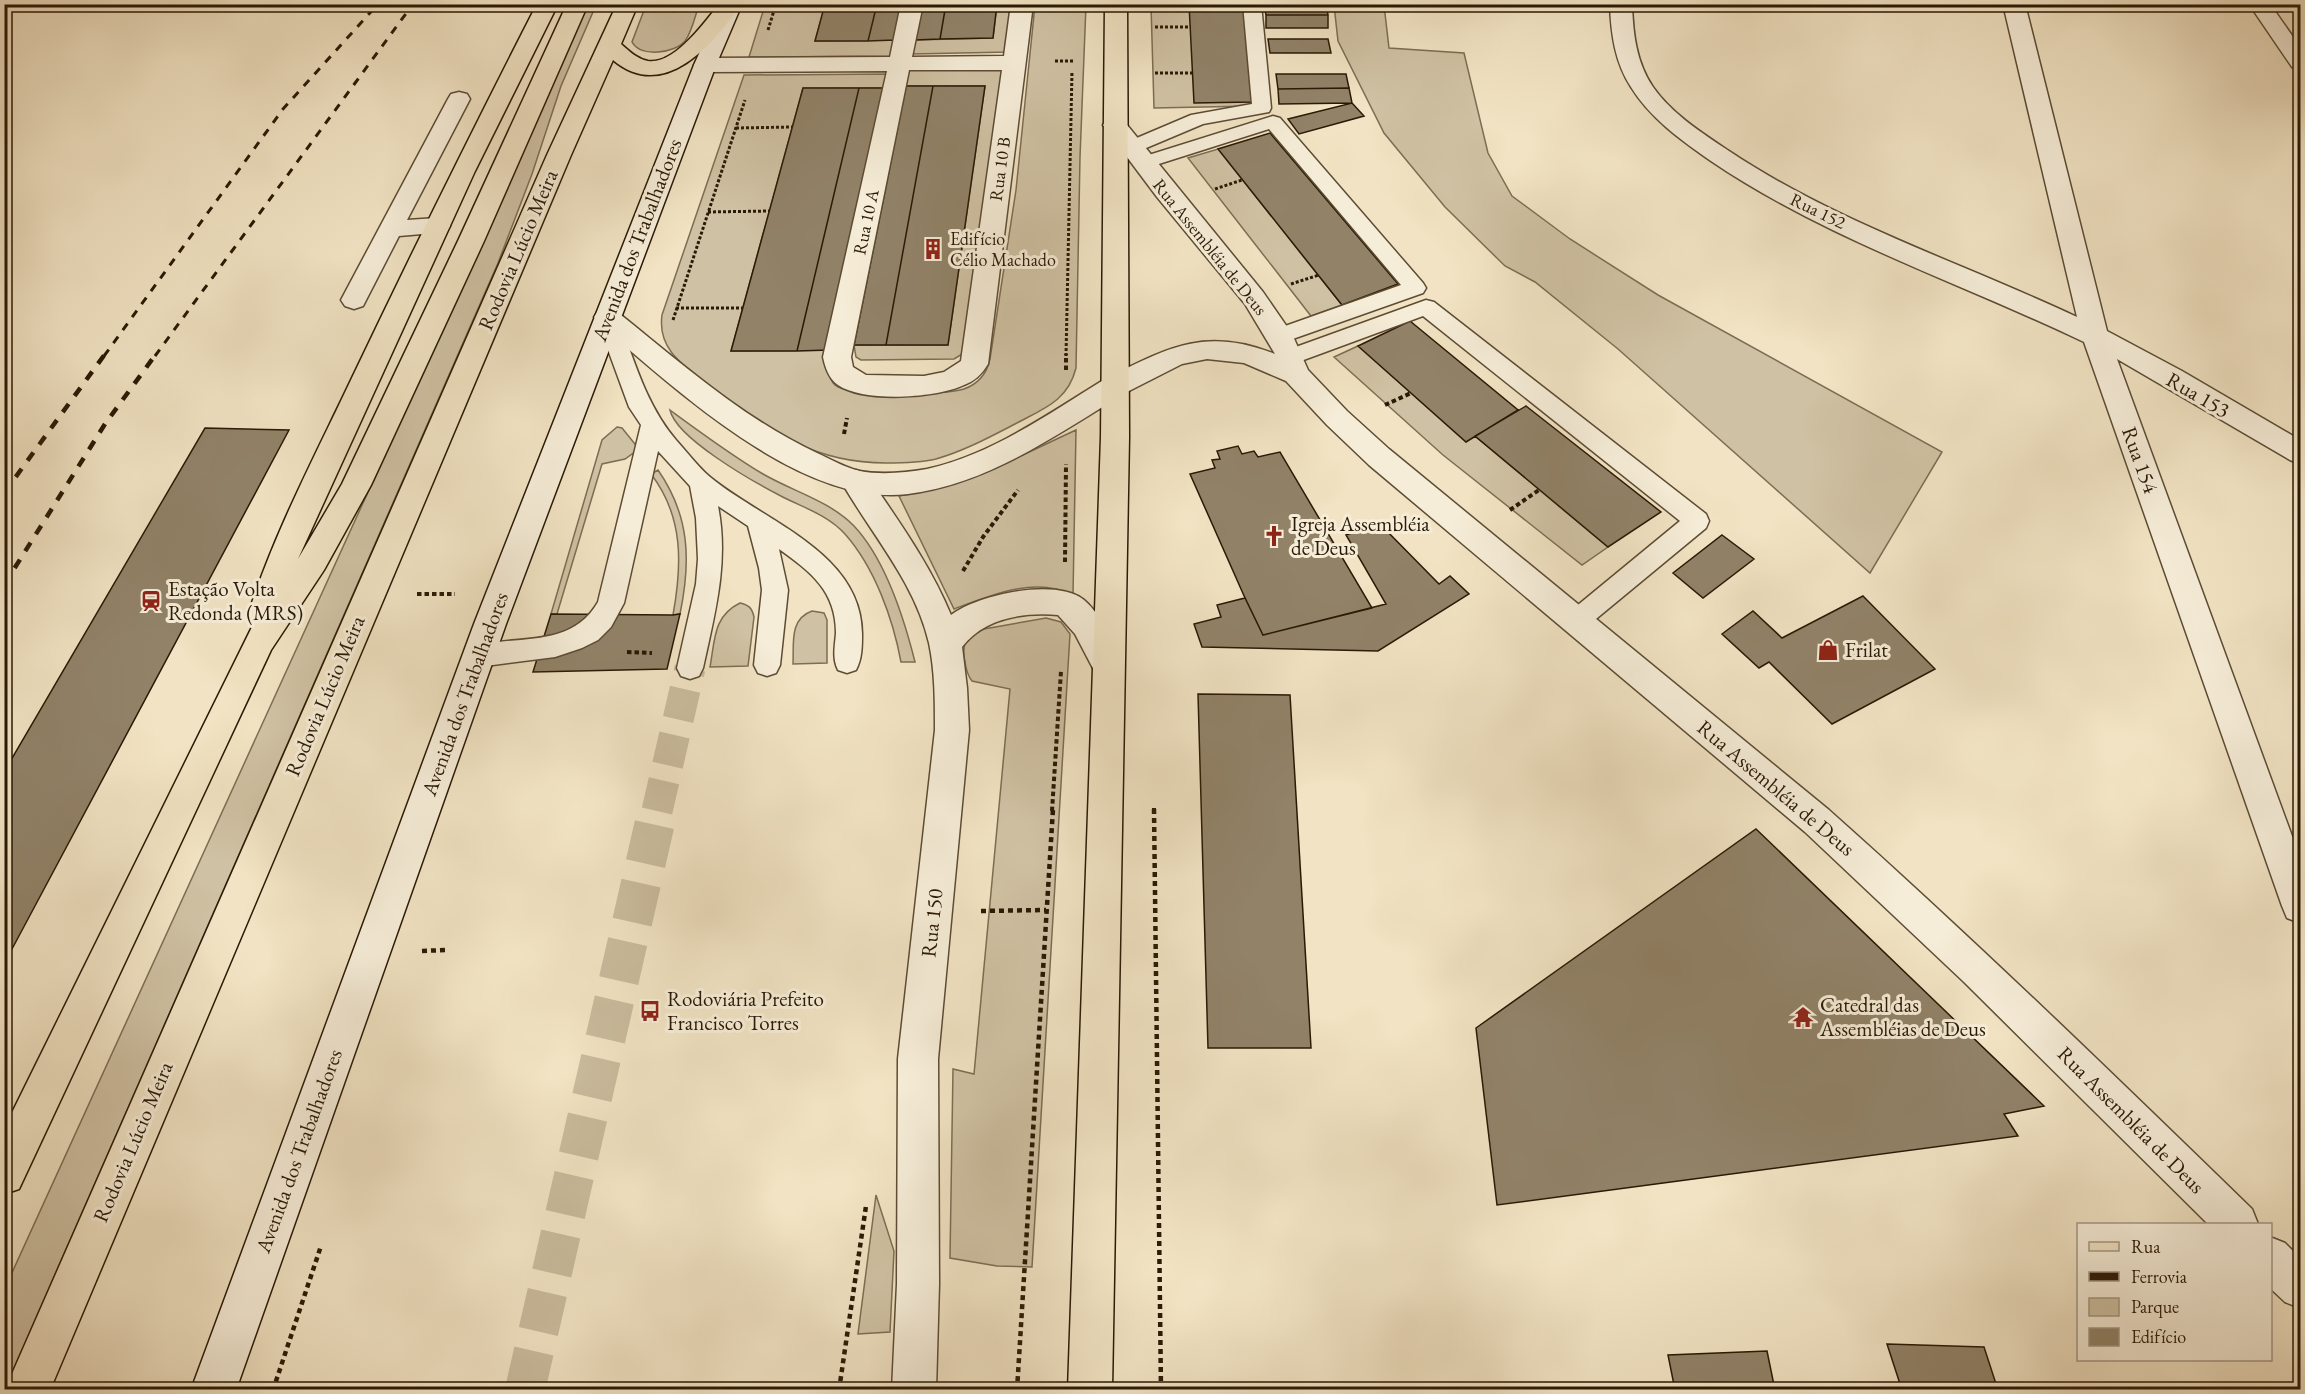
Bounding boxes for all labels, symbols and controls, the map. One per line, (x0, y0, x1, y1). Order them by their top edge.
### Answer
street label: Avenida dos Trabalhadores (585, 135, 688, 346)
street label: Rua 10 B (984, 135, 1015, 202)
street label: Rodovia Lúcio Meira (472, 165, 564, 334)
street label: Rua Assembléia de Deus (1148, 174, 1273, 320)
street label: Rua 10 A (847, 186, 884, 257)
street label: Rua 152 (1787, 187, 1850, 234)
place label: Edifício Célio Machado (950, 227, 1056, 271)
building icon: Edifício Célio Machado (921, 237, 945, 261)
street label: Rua 153 (2162, 366, 2235, 423)
street label: Rua 154 (2116, 423, 2165, 498)
place label: Igreja Assembléia de Deus (1291, 510, 1430, 561)
church icon: Igreja Assembléia de Deus (1262, 524, 1286, 548)
place label: Estação Volta Redonda (MRS) (168, 575, 303, 626)
street label: Avenida dos Trabalhadores (415, 588, 514, 800)
station icon: Estação Volta Redonda (MRS) (139, 589, 163, 613)
street label: Rodovia Lúcio Meira (279, 611, 371, 780)
place label: Frilat (1845, 636, 1888, 663)
shop icon: Frilat (1816, 638, 1840, 662)
street label: Rua Assembléia de Deus (1692, 714, 1861, 862)
street label: Rua 150 (914, 887, 949, 959)
place label: Rodoviária Prefeito Francisco Torres (667, 985, 824, 1036)
place label: Catedral das Assembléias de Deus (1819, 991, 1986, 1042)
bus stop icon: Rodoviária Prefeito Francisco Torres (638, 999, 662, 1023)
temple icon: Catedral das Assembléias de Deus (1791, 1005, 1815, 1029)
street label: Rua Assembléia de Deus (2052, 1040, 2211, 1199)
street label: Avenida dos Trabalhadores (249, 1045, 348, 1257)
street label: Rodovia Lúcio Meira (87, 1057, 179, 1226)
legend (2077, 1223, 2272, 1361)
text: Rua (2131, 1235, 2161, 1258)
text: Ferrovia (2131, 1265, 2188, 1288)
text: Parque (2131, 1295, 2179, 1318)
text: Edifício (2131, 1325, 2186, 1348)

